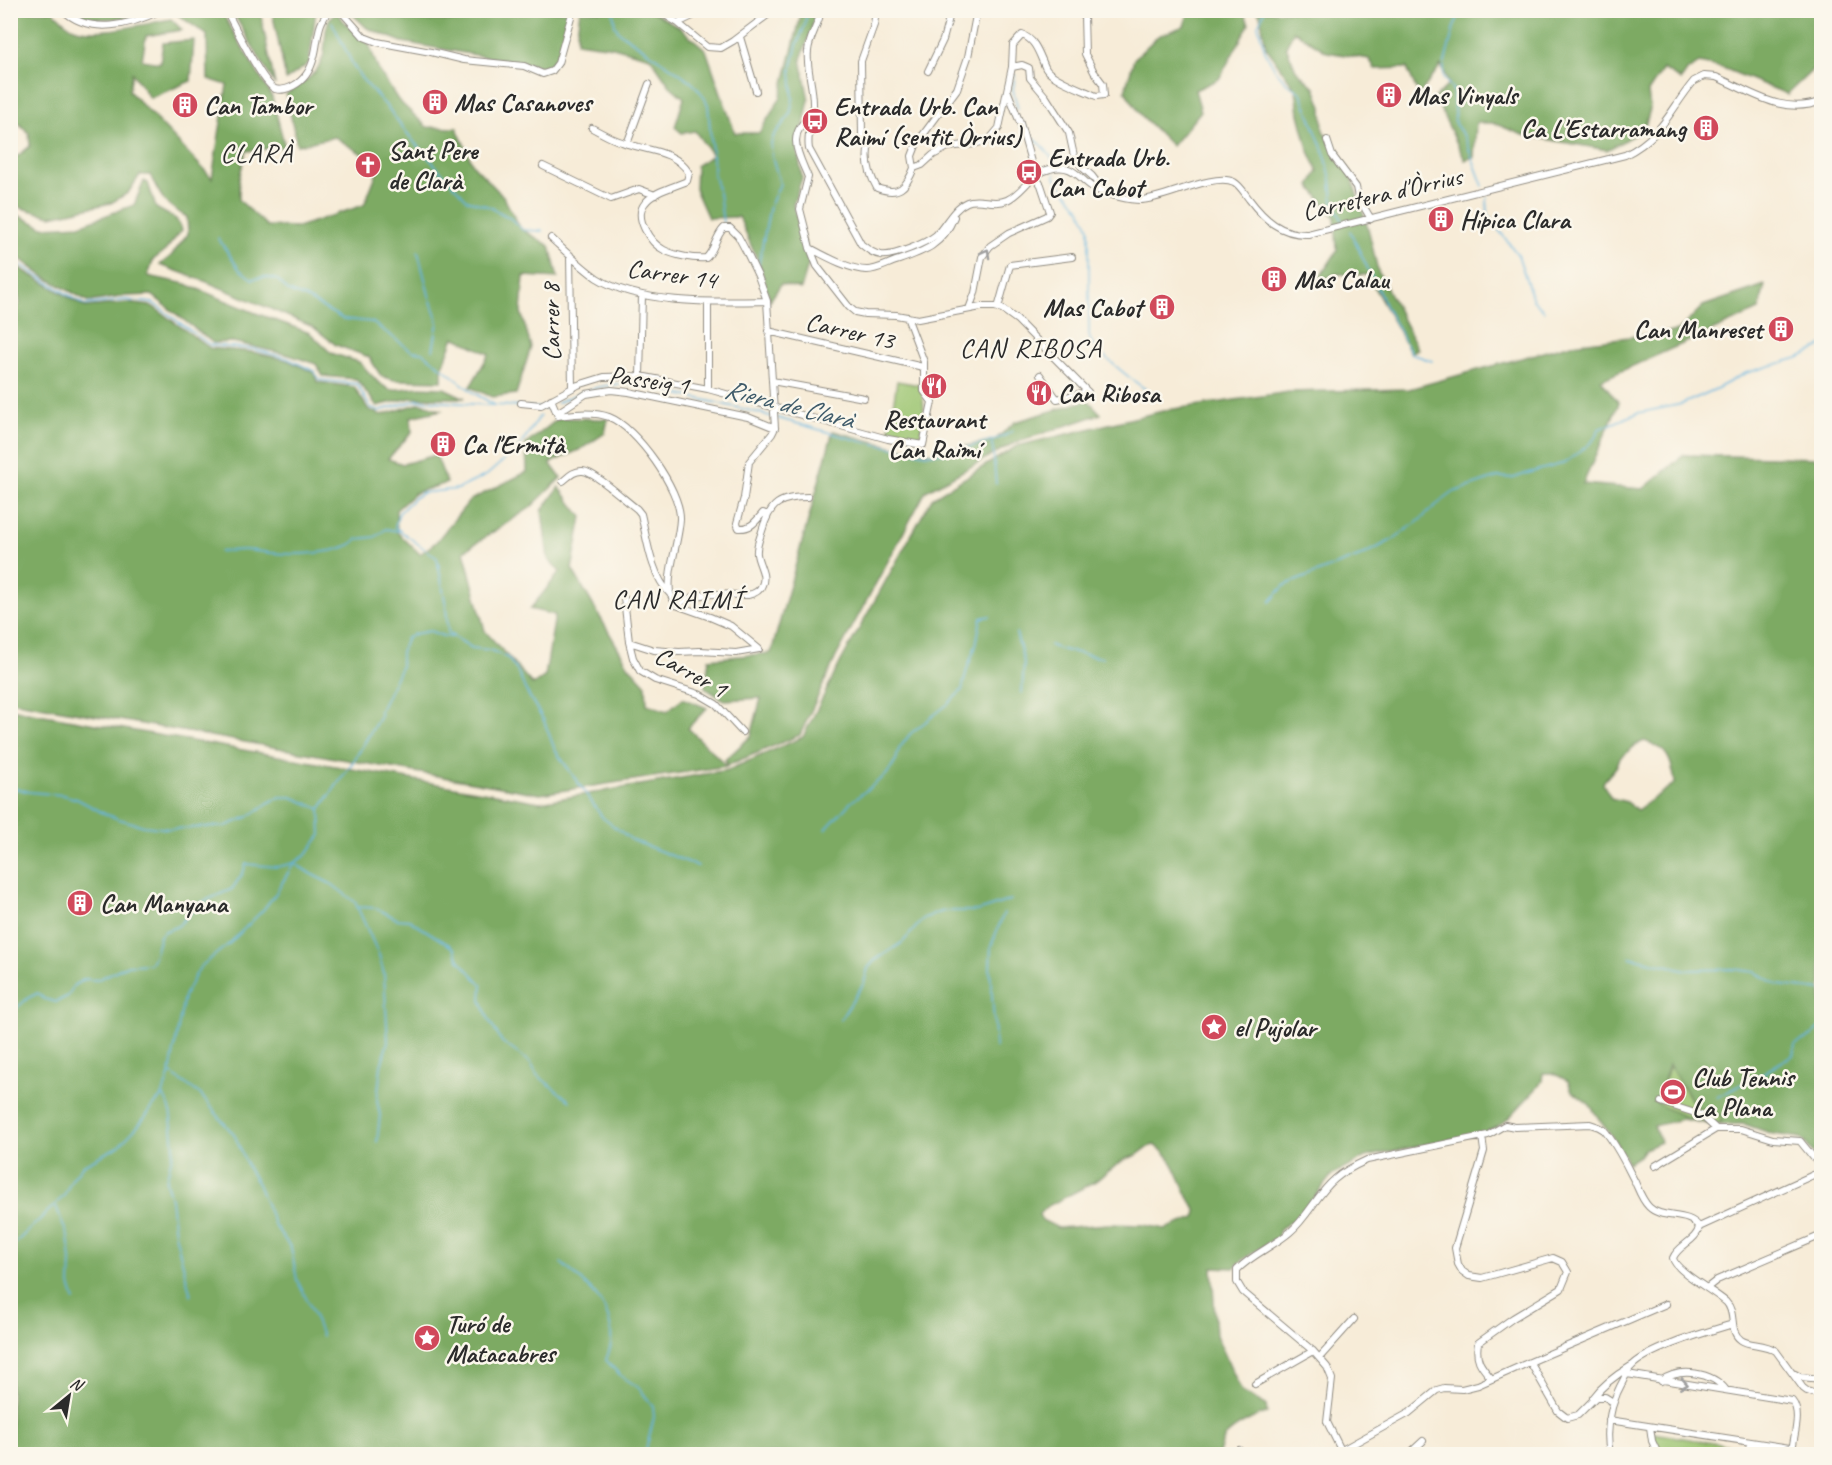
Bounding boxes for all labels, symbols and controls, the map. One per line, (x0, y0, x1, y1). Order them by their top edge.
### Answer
place label: Mas Vinyals (1408, 79, 1520, 112)
building icon: Mas Vinyals (1374, 80, 1404, 110)
place label: Mas Casanoves (454, 86, 594, 119)
building icon: Mas Casanoves (420, 87, 450, 117)
place label: Can Tambor (204, 89, 315, 122)
building icon: Can Tambor (170, 90, 200, 120)
place label: Entrada Urb. Can Raimí (sentit Òrrius) (834, 90, 1024, 153)
bus stop icon: Entrada Urb. Can Raimí (sentit Òrrius) (800, 106, 830, 136)
place label: Ca L'Estarramang (1521, 112, 1689, 145)
building icon: Ca L'Estarramang (1691, 113, 1721, 143)
place label: Sant Pere de Clarà (388, 134, 480, 197)
district label: CLARÀ (220, 136, 295, 170)
place label: Entrada Urb. Can Cabot (1048, 141, 1170, 204)
church icon: Sant Pere de Clarà (353, 150, 383, 180)
bus stop icon: Entrada Urb. Can Cabot (1014, 157, 1044, 187)
street label: Carretera d'Òrrius (1299, 159, 1467, 228)
place label: Hípica Clara (1460, 203, 1572, 236)
building icon: Hípica Clara (1426, 204, 1456, 234)
one-way arrow (979, 249, 990, 259)
street label: Carrer 14 (625, 251, 721, 297)
place label: Mas Calau (1294, 263, 1391, 296)
building icon: Mas Calau (1259, 264, 1289, 294)
street label: Carrer 8 (534, 280, 568, 361)
place label: Mas Cabot (1043, 291, 1146, 324)
building icon: Mas Cabot (1147, 292, 1177, 322)
street label: Carrer 13 (803, 305, 900, 358)
place label: Can Manreset (1634, 313, 1765, 346)
building icon: Can Manreset (1766, 314, 1796, 344)
district label: CAN RIBOSA (960, 331, 1102, 365)
street label: Passeig 1 (607, 358, 693, 402)
restaurant icon: Restaurant Can Raimí (919, 371, 949, 401)
water label: Riera de Clarà (721, 372, 860, 437)
place label: Can Ribosa (1058, 377, 1162, 410)
restaurant icon: Can Ribosa (1024, 378, 1054, 408)
place label: Restaurant Can Raimí (883, 403, 988, 466)
place label: Ca l'Ermità (462, 428, 567, 461)
building icon: Ca l'Ermità (428, 429, 458, 459)
district label: CAN RAIMÍ (612, 582, 748, 616)
street label: Carrer 1 (649, 639, 734, 706)
place label: Can Manyana (100, 887, 229, 920)
building icon: Can Manyana (65, 888, 95, 918)
place label: el Pujolar (1234, 1011, 1319, 1044)
place icon: el Pujolar (1199, 1012, 1229, 1042)
place label: Club Tennis La Plana (1692, 1061, 1797, 1124)
sports icon: Club Tennis La Plana (1658, 1077, 1688, 1107)
place label: Turó de Matacabres (446, 1307, 558, 1370)
place icon: Turó de Matacabres (412, 1323, 442, 1353)
north arrow (39, 1366, 99, 1426)
text: N (67, 1373, 88, 1397)
one-way arrow (1680, 1378, 1689, 1390)

